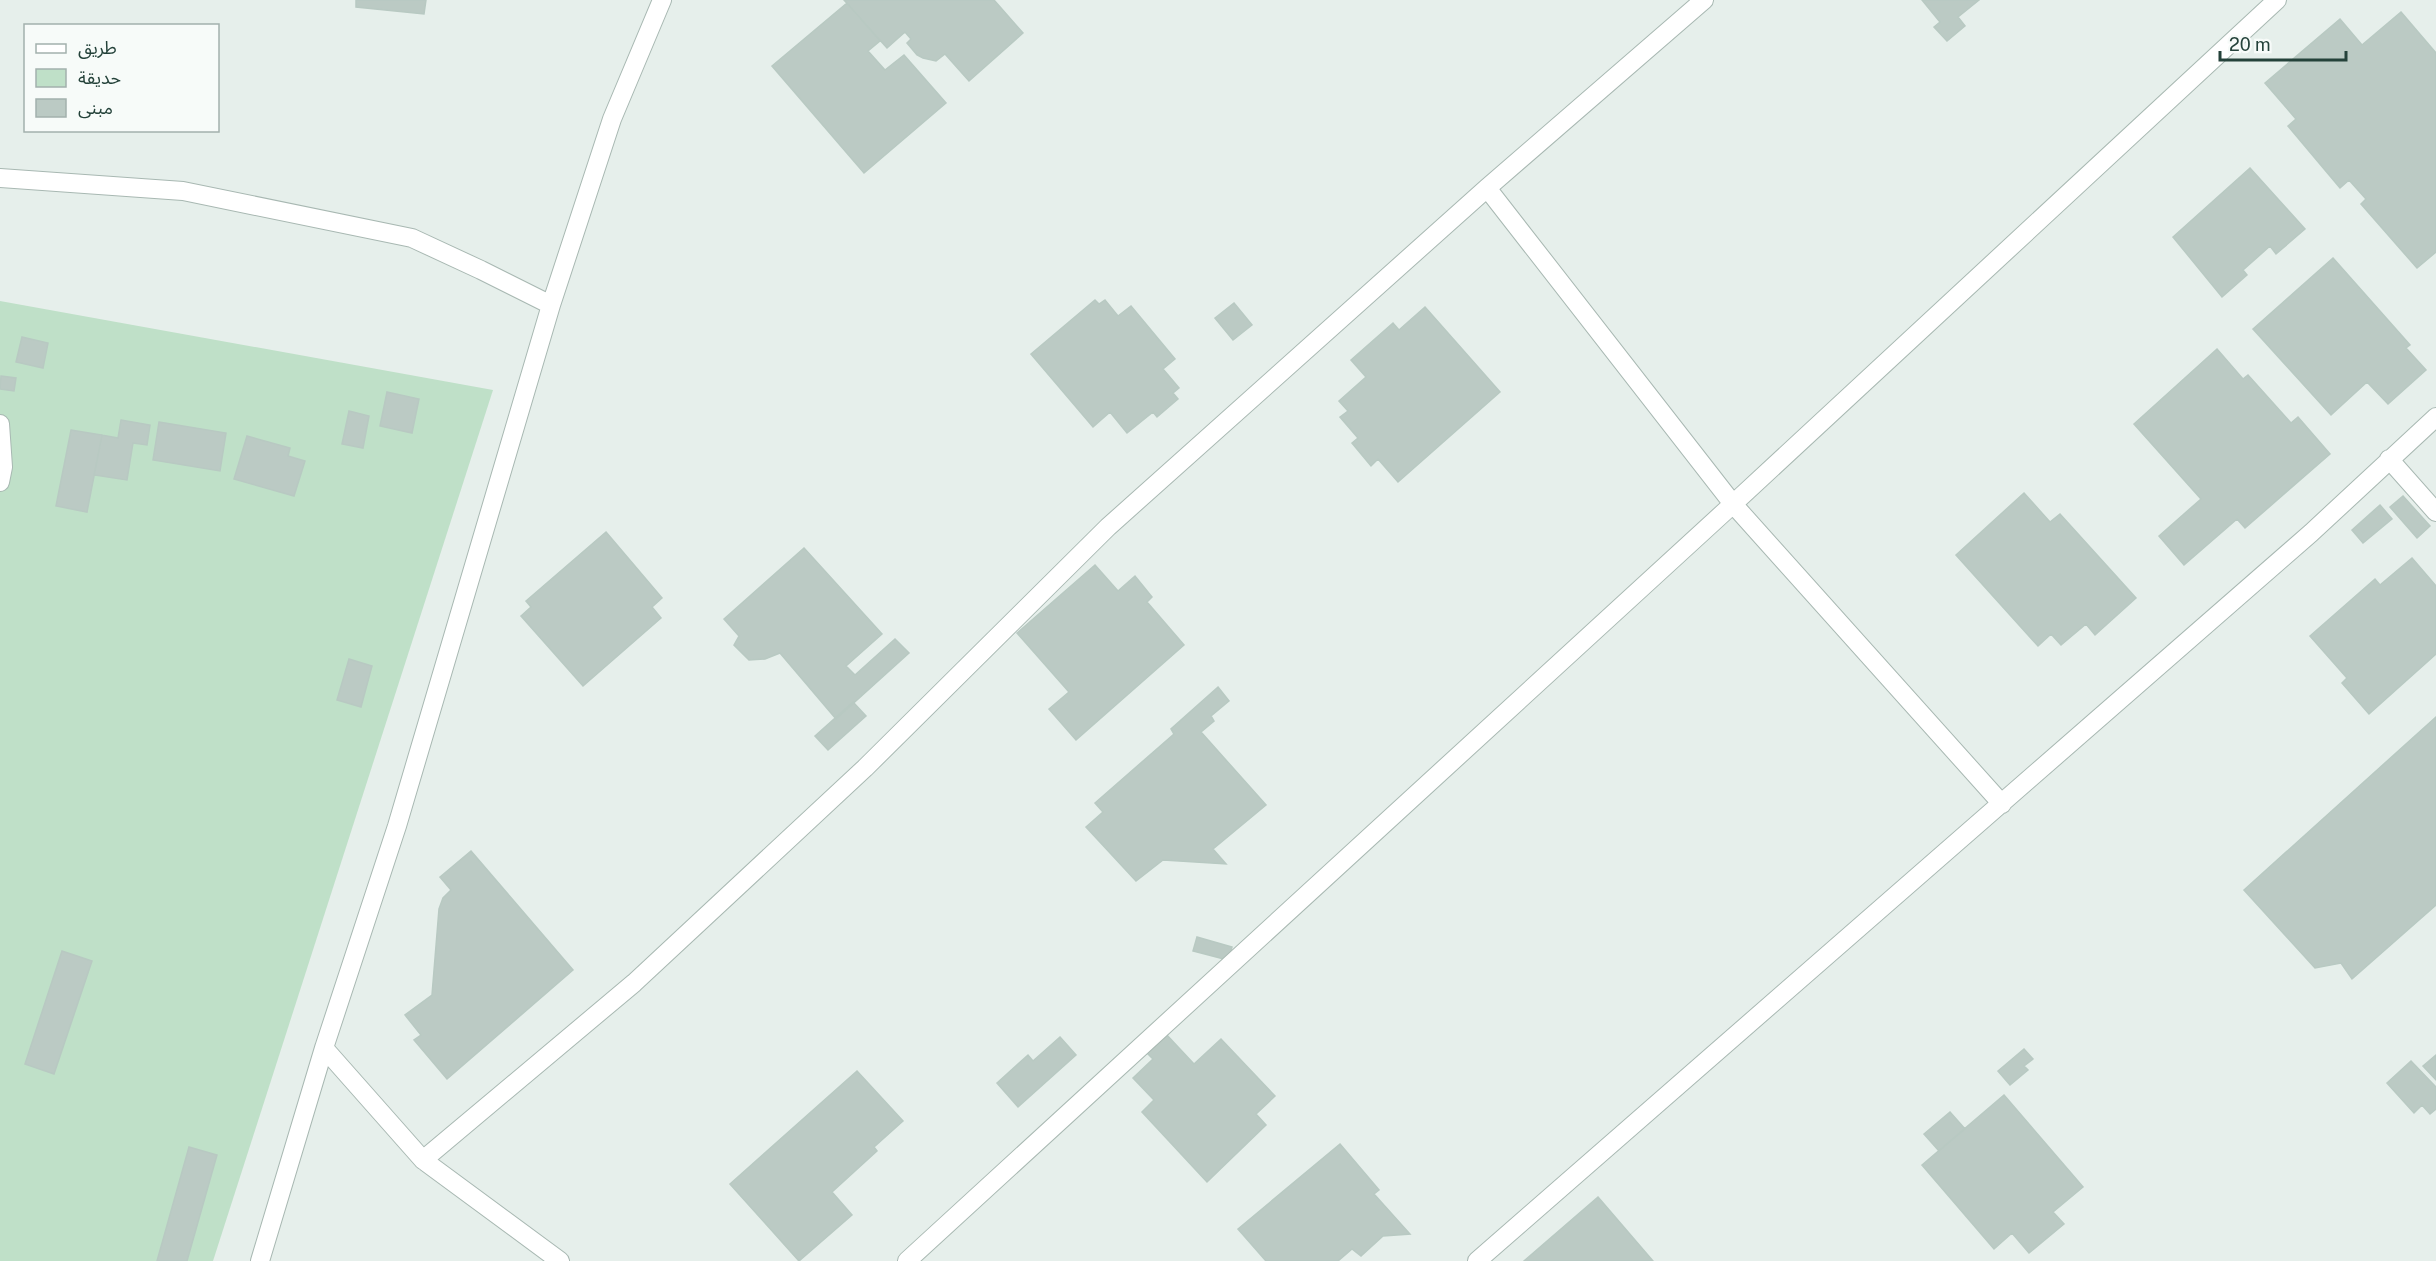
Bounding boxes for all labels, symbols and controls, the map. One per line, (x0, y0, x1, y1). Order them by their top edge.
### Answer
legend (24, 24, 219, 132)
scale bar (2220, 24, 2346, 62)
text: 20 m (2229, 34, 2271, 55)
text: طريق (78, 37, 117, 59)
text: حديقة (78, 67, 121, 88)
text: مبنى (78, 97, 113, 119)

